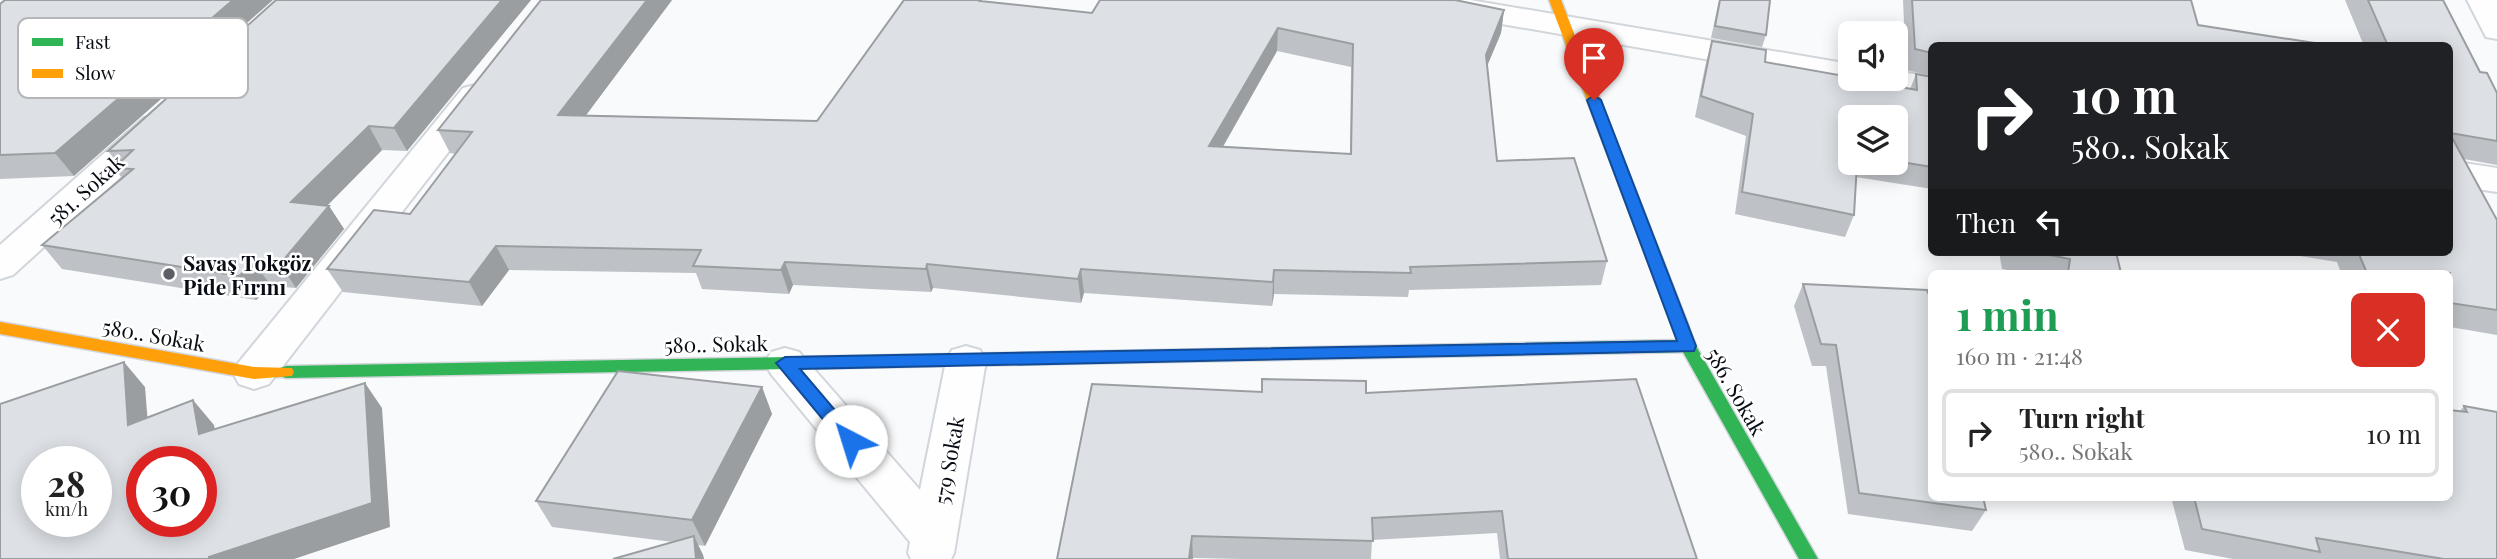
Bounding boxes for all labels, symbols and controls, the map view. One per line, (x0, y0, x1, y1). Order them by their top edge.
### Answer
legend (18, 18, 248, 98)
map controls (1838, 21, 1908, 175)
button: sound (1838, 21, 1908, 91)
text: Fast (75, 28, 111, 54)
pin (1564, 28, 1624, 100)
icon: arrive (1575, 39, 1613, 77)
text: Slow (75, 59, 116, 85)
text: 10 m (2071, 61, 2177, 126)
icon: right (1956, 70, 2047, 161)
button: layers (1838, 105, 1908, 175)
text: 580.. Sokak (2071, 124, 2230, 167)
street label: 581. Sokak (41, 147, 130, 231)
icon: left (2030, 203, 2068, 241)
text: Then (1956, 205, 2016, 240)
place label: Savaş Tokgöz Pide Fırını (183, 248, 312, 300)
marker: Savaş Tokgöz Pide Fırını (161, 266, 177, 282)
text: 1 min (1956, 286, 2059, 342)
button: close (2351, 293, 2425, 367)
street label: 580.. Sokak (100, 311, 208, 357)
street label: 580.. Sokak (664, 328, 769, 358)
text: 160 m · 21:48 (1956, 340, 2083, 371)
street label: 586. Sokak (1701, 342, 1774, 440)
text: Turn right (2019, 400, 2145, 435)
position arrow (814, 404, 888, 478)
street label: 579 Sokak (926, 413, 970, 506)
icon: right (1960, 414, 1998, 452)
text: 10 m (2366, 416, 2421, 451)
text: 580.. Sokak (2019, 435, 2133, 466)
speed limit sign: 30 (126, 446, 217, 537)
text: 28 (48, 459, 85, 506)
text: km/h (45, 497, 88, 521)

